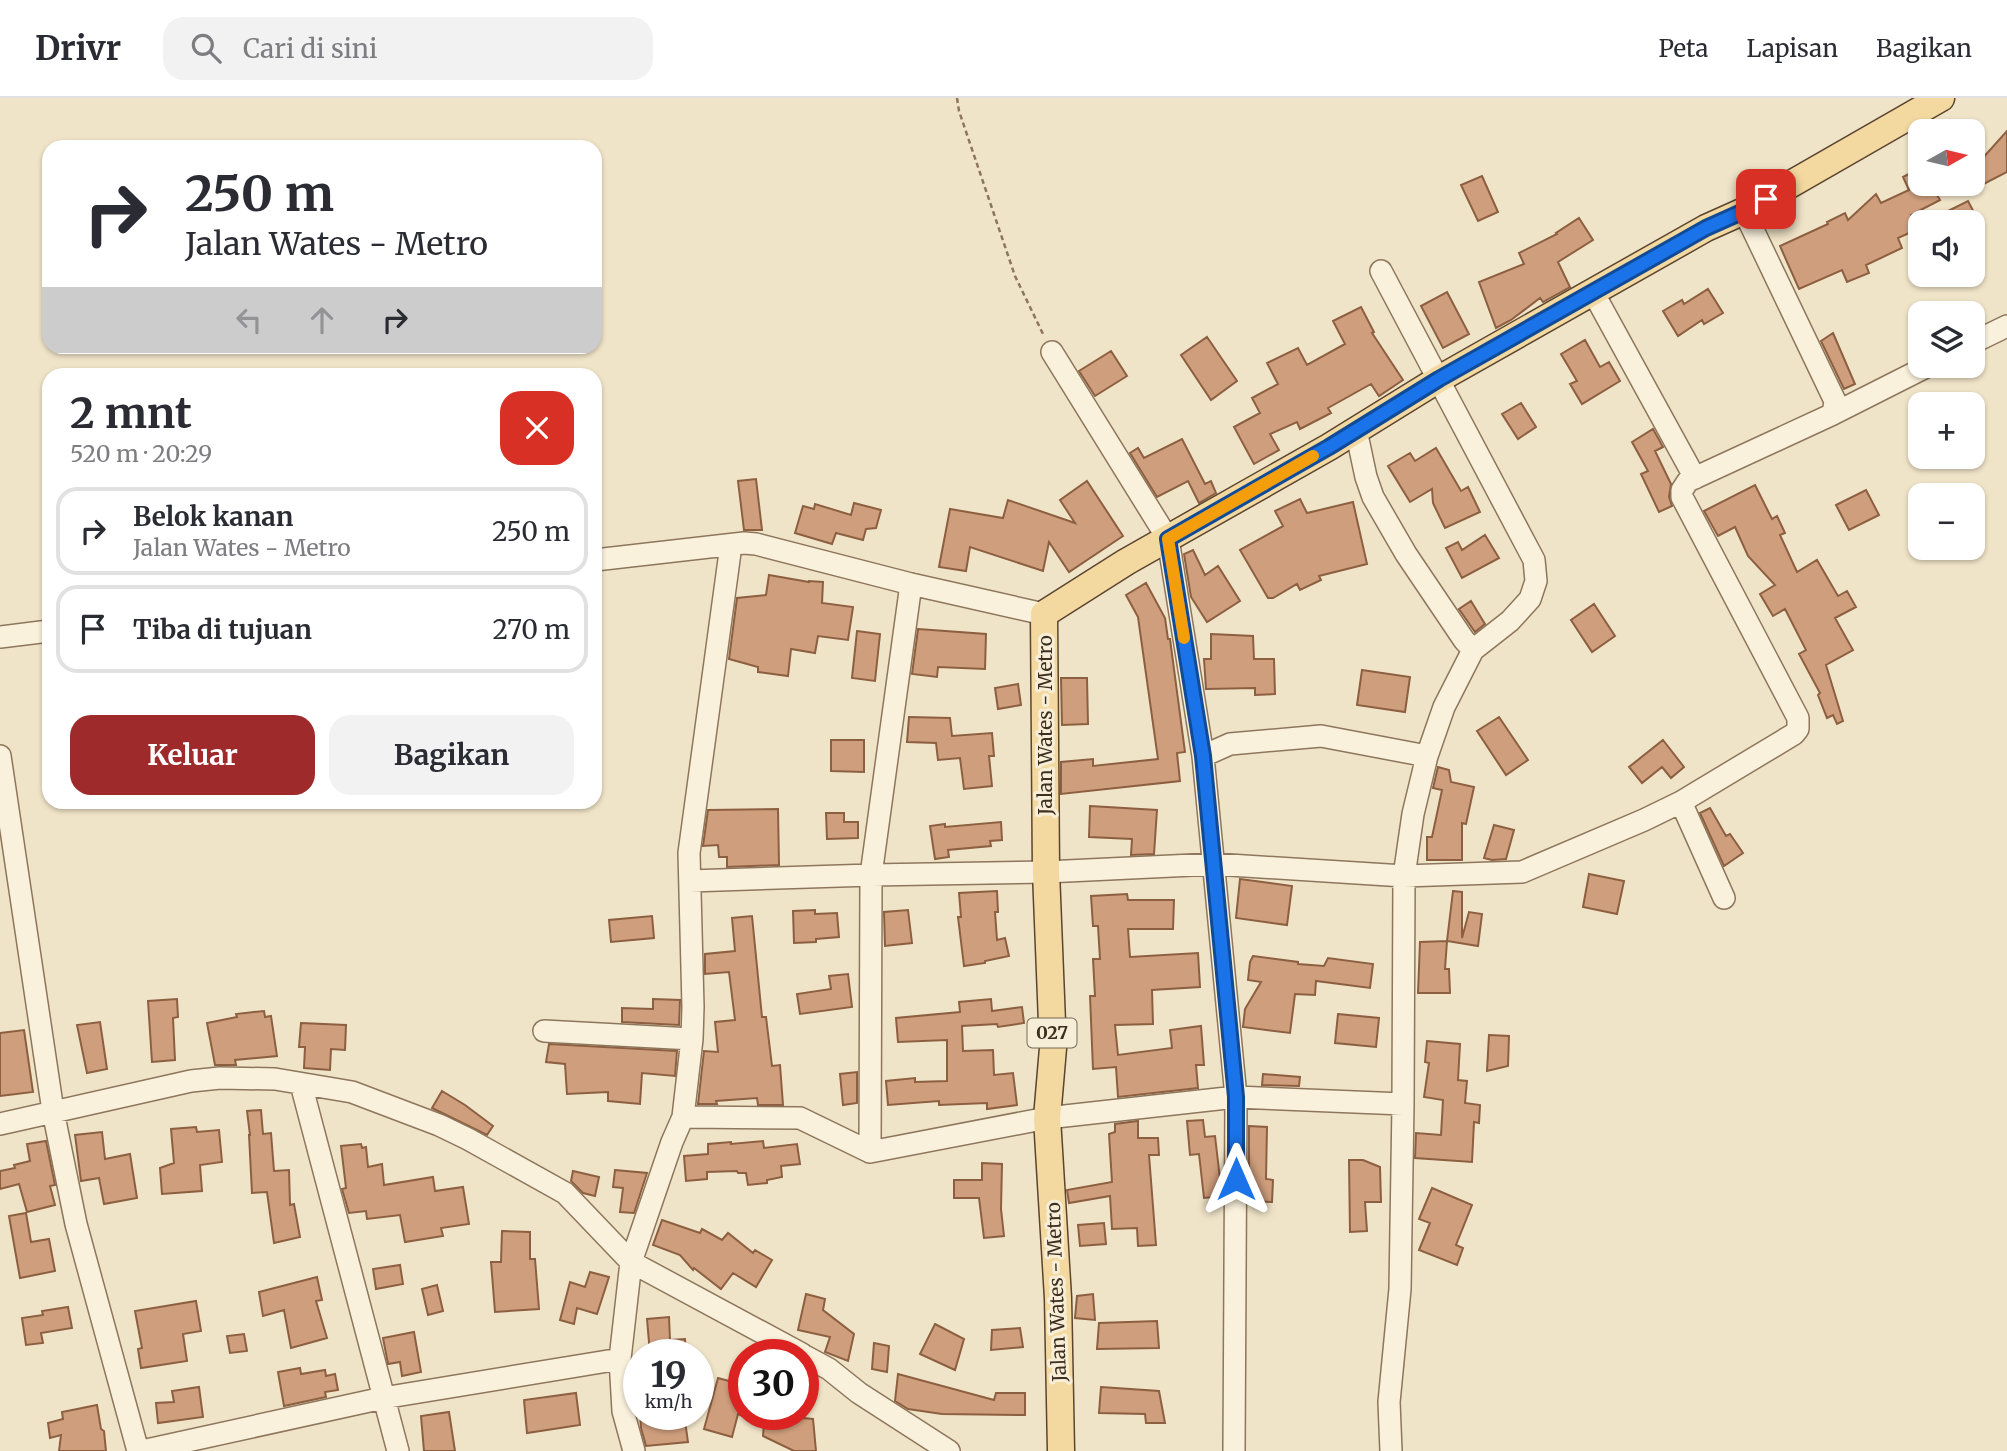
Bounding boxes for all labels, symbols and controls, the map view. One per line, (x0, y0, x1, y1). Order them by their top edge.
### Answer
search box (163, 17, 653, 80)
text: Drivr (35, 28, 121, 69)
icon: search (187, 29, 225, 67)
text: Cari di sini (243, 32, 377, 65)
text: Peta (1658, 33, 1708, 64)
text: Lapisan (1746, 33, 1838, 64)
text: Bagikan (1876, 33, 1972, 64)
north arrow (1908, 119, 1984, 196)
map controls (1908, 119, 1985, 560)
text: 250 m (185, 163, 334, 224)
icon: right (70, 168, 161, 259)
pin (1736, 169, 1796, 229)
icon: arrive (1747, 180, 1785, 218)
button: sound (1908, 210, 1985, 287)
text: Jalan Wates - Metro (185, 224, 488, 264)
icon: left (230, 301, 268, 339)
icon: ahead (303, 301, 341, 339)
icon: right (376, 301, 414, 339)
button: layers (1908, 301, 1985, 378)
text: 2 mnt (70, 387, 192, 439)
button: close (500, 391, 574, 465)
button: + (1908, 392, 1985, 469)
text: 520 m · 20:29 (70, 439, 212, 468)
button: − (1908, 483, 1985, 560)
text: Belok kanan (133, 500, 293, 533)
icon: right (74, 512, 112, 550)
text: 250 m (492, 515, 570, 548)
text: Jalan Wates - Metro (133, 533, 351, 562)
icon: arrive (74, 610, 112, 648)
text: Tiba di tujuan (133, 613, 312, 646)
text: 270 m (493, 613, 570, 646)
street label: Jalan Wates - Metro (1033, 635, 1057, 816)
button: Keluar (70, 715, 315, 795)
button: Bagikan (329, 715, 574, 795)
road number: 027 (1028, 1018, 1076, 1048)
position arrow (1199, 1142, 1273, 1216)
street label: Jalan Wates - Metro (1041, 1202, 1071, 1383)
speed limit sign: 30 (728, 1339, 819, 1430)
text: 19 (650, 1353, 687, 1397)
text: km/h (645, 1390, 692, 1413)

